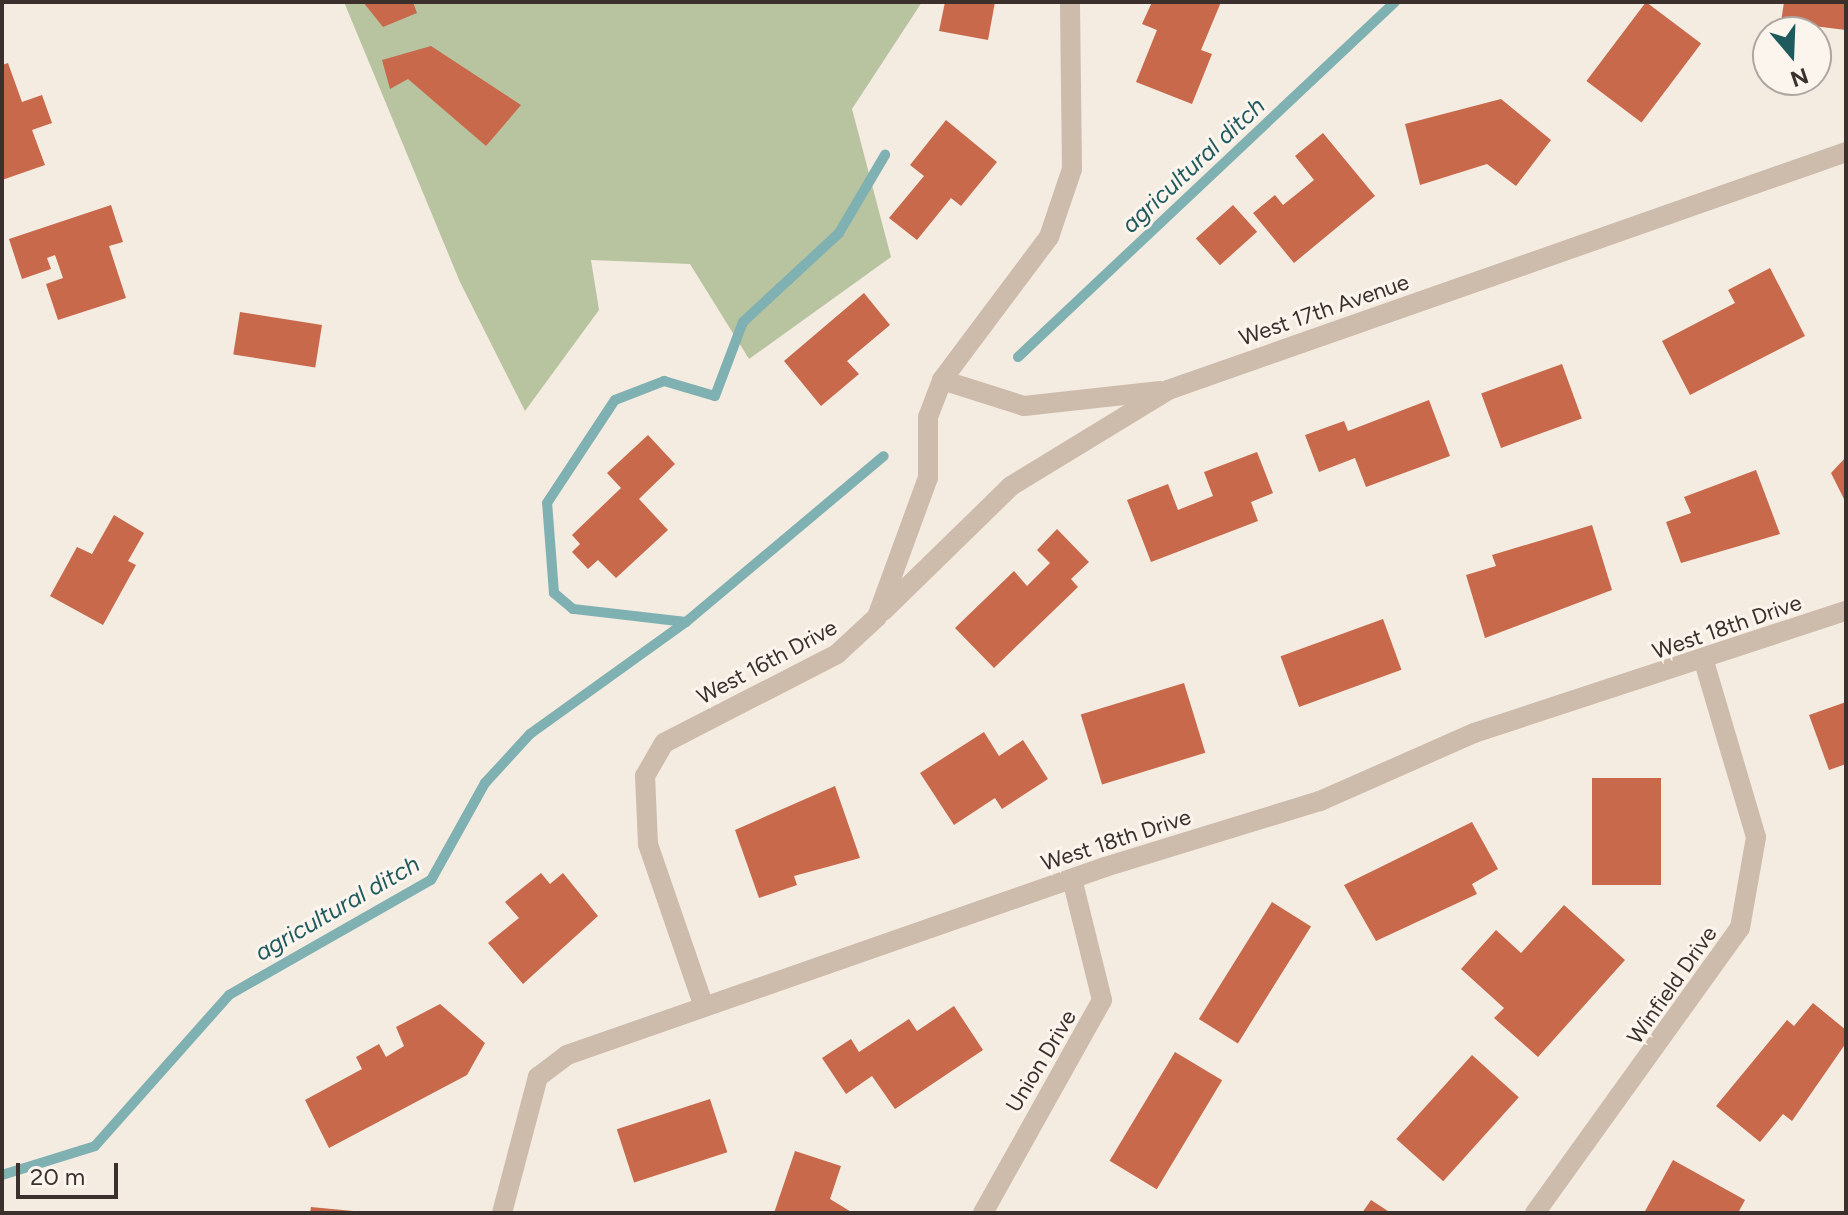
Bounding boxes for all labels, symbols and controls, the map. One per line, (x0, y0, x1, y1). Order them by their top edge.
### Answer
north arrow (1752, 16, 1832, 96)
text: N (1787, 62, 1812, 93)
water label: agricultural ditch (1115, 91, 1271, 239)
street label: West 17th Avenue (1236, 269, 1412, 351)
street label: West 18th Drive (1649, 589, 1805, 665)
street label: West 16th Drive (693, 614, 841, 710)
street label: West 18th Drive (1038, 803, 1194, 877)
water label: agricultural ditch (250, 849, 424, 967)
street label: Winfield Drive (1622, 921, 1722, 1049)
street label: Union Drive (1000, 1005, 1082, 1117)
scale bar (20, 1147, 122, 1197)
text: 20 m (30, 1162, 85, 1191)

